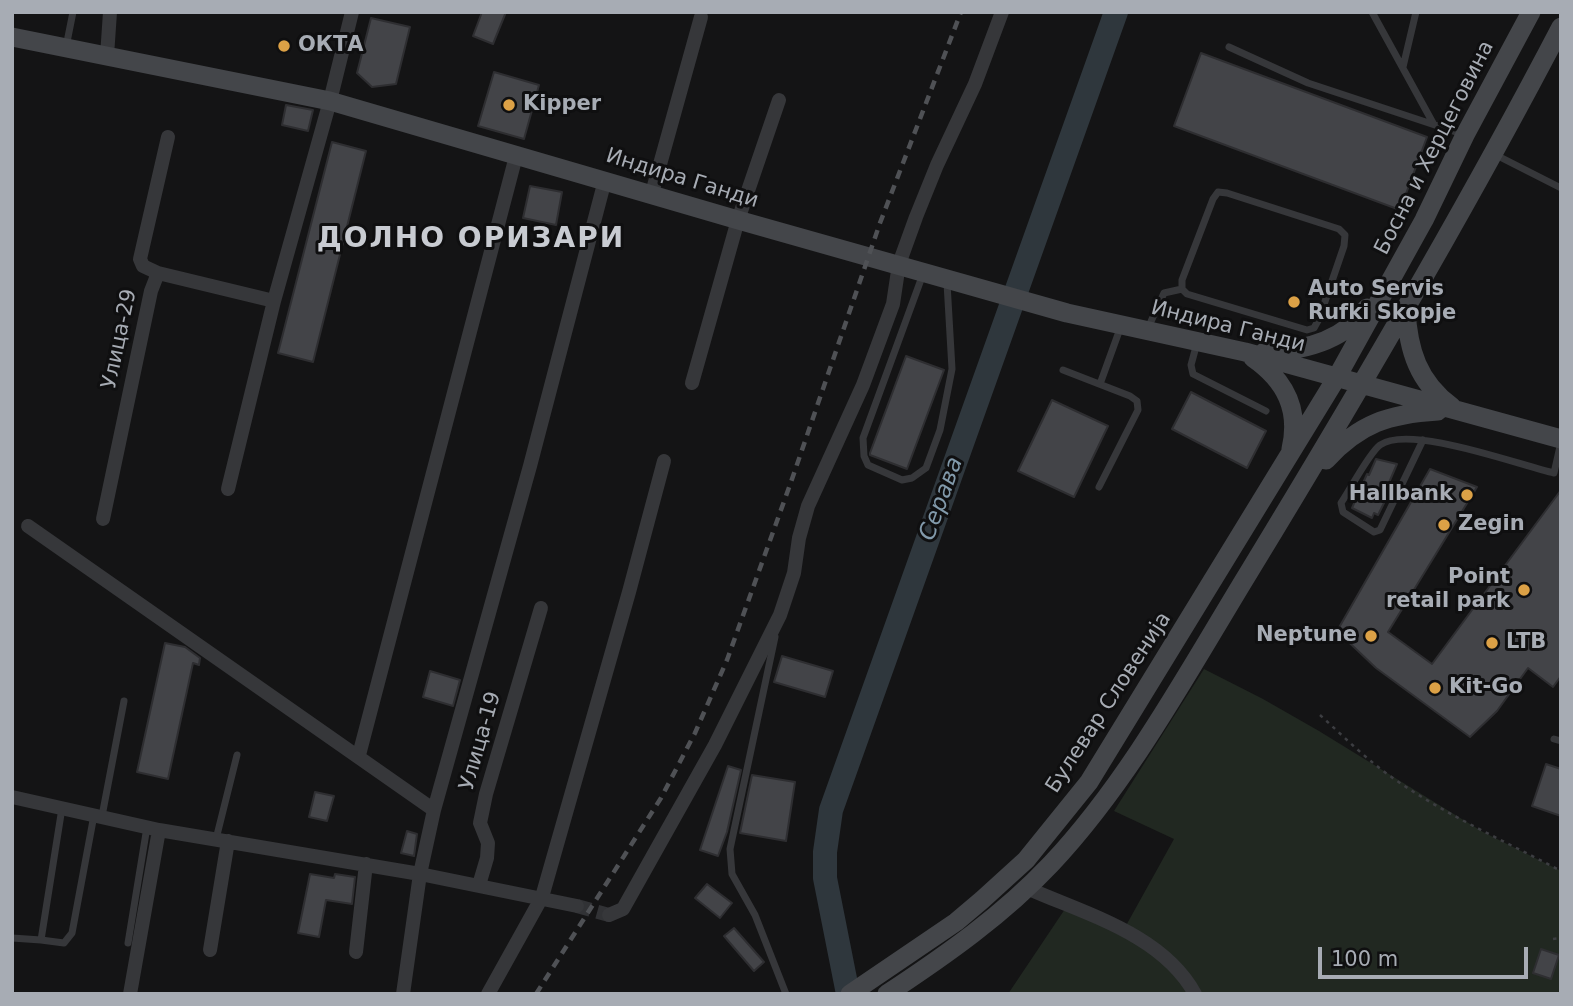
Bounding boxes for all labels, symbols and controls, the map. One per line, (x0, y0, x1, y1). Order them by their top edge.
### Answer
place label: ОКТА (298, 33, 364, 59)
street label: Босна и Херцеговина (1370, 37, 1500, 259)
marker: ОКТА (276, 38, 292, 54)
place label: Kipper (523, 92, 601, 118)
marker: Kipper (501, 97, 517, 113)
street label: Индира Ганди (603, 144, 761, 214)
district label: ДОЛНО ОРИЗАРИ (318, 223, 624, 257)
place label: Auto Servis Rufki Skopje (1308, 277, 1456, 327)
street label: Улица-29 (97, 287, 143, 391)
marker: Auto Servis Rufki Skopje (1286, 294, 1302, 310)
street label: Индира Ганди (1148, 296, 1308, 358)
water label: Серава (914, 454, 970, 544)
place label: Hallbank (1349, 482, 1453, 508)
marker: Hallbank (1459, 487, 1475, 503)
place label: Zegin (1458, 512, 1525, 538)
marker: Zegin (1436, 517, 1452, 533)
place label: Point retail park (1386, 565, 1510, 615)
marker: Point retail park (1516, 582, 1532, 598)
street label: Булевар Словенија (1041, 608, 1177, 798)
place label: Neptune (1256, 623, 1357, 649)
marker: Neptune (1363, 628, 1379, 644)
place label: LTB (1506, 630, 1546, 656)
marker: LTB (1484, 635, 1500, 651)
place label: Kit-Go (1449, 675, 1523, 701)
marker: Kit-Go (1427, 680, 1443, 696)
street label: Улица-19 (455, 689, 507, 793)
scale bar (1321, 932, 1531, 976)
text: 100 m (1331, 947, 1398, 971)

